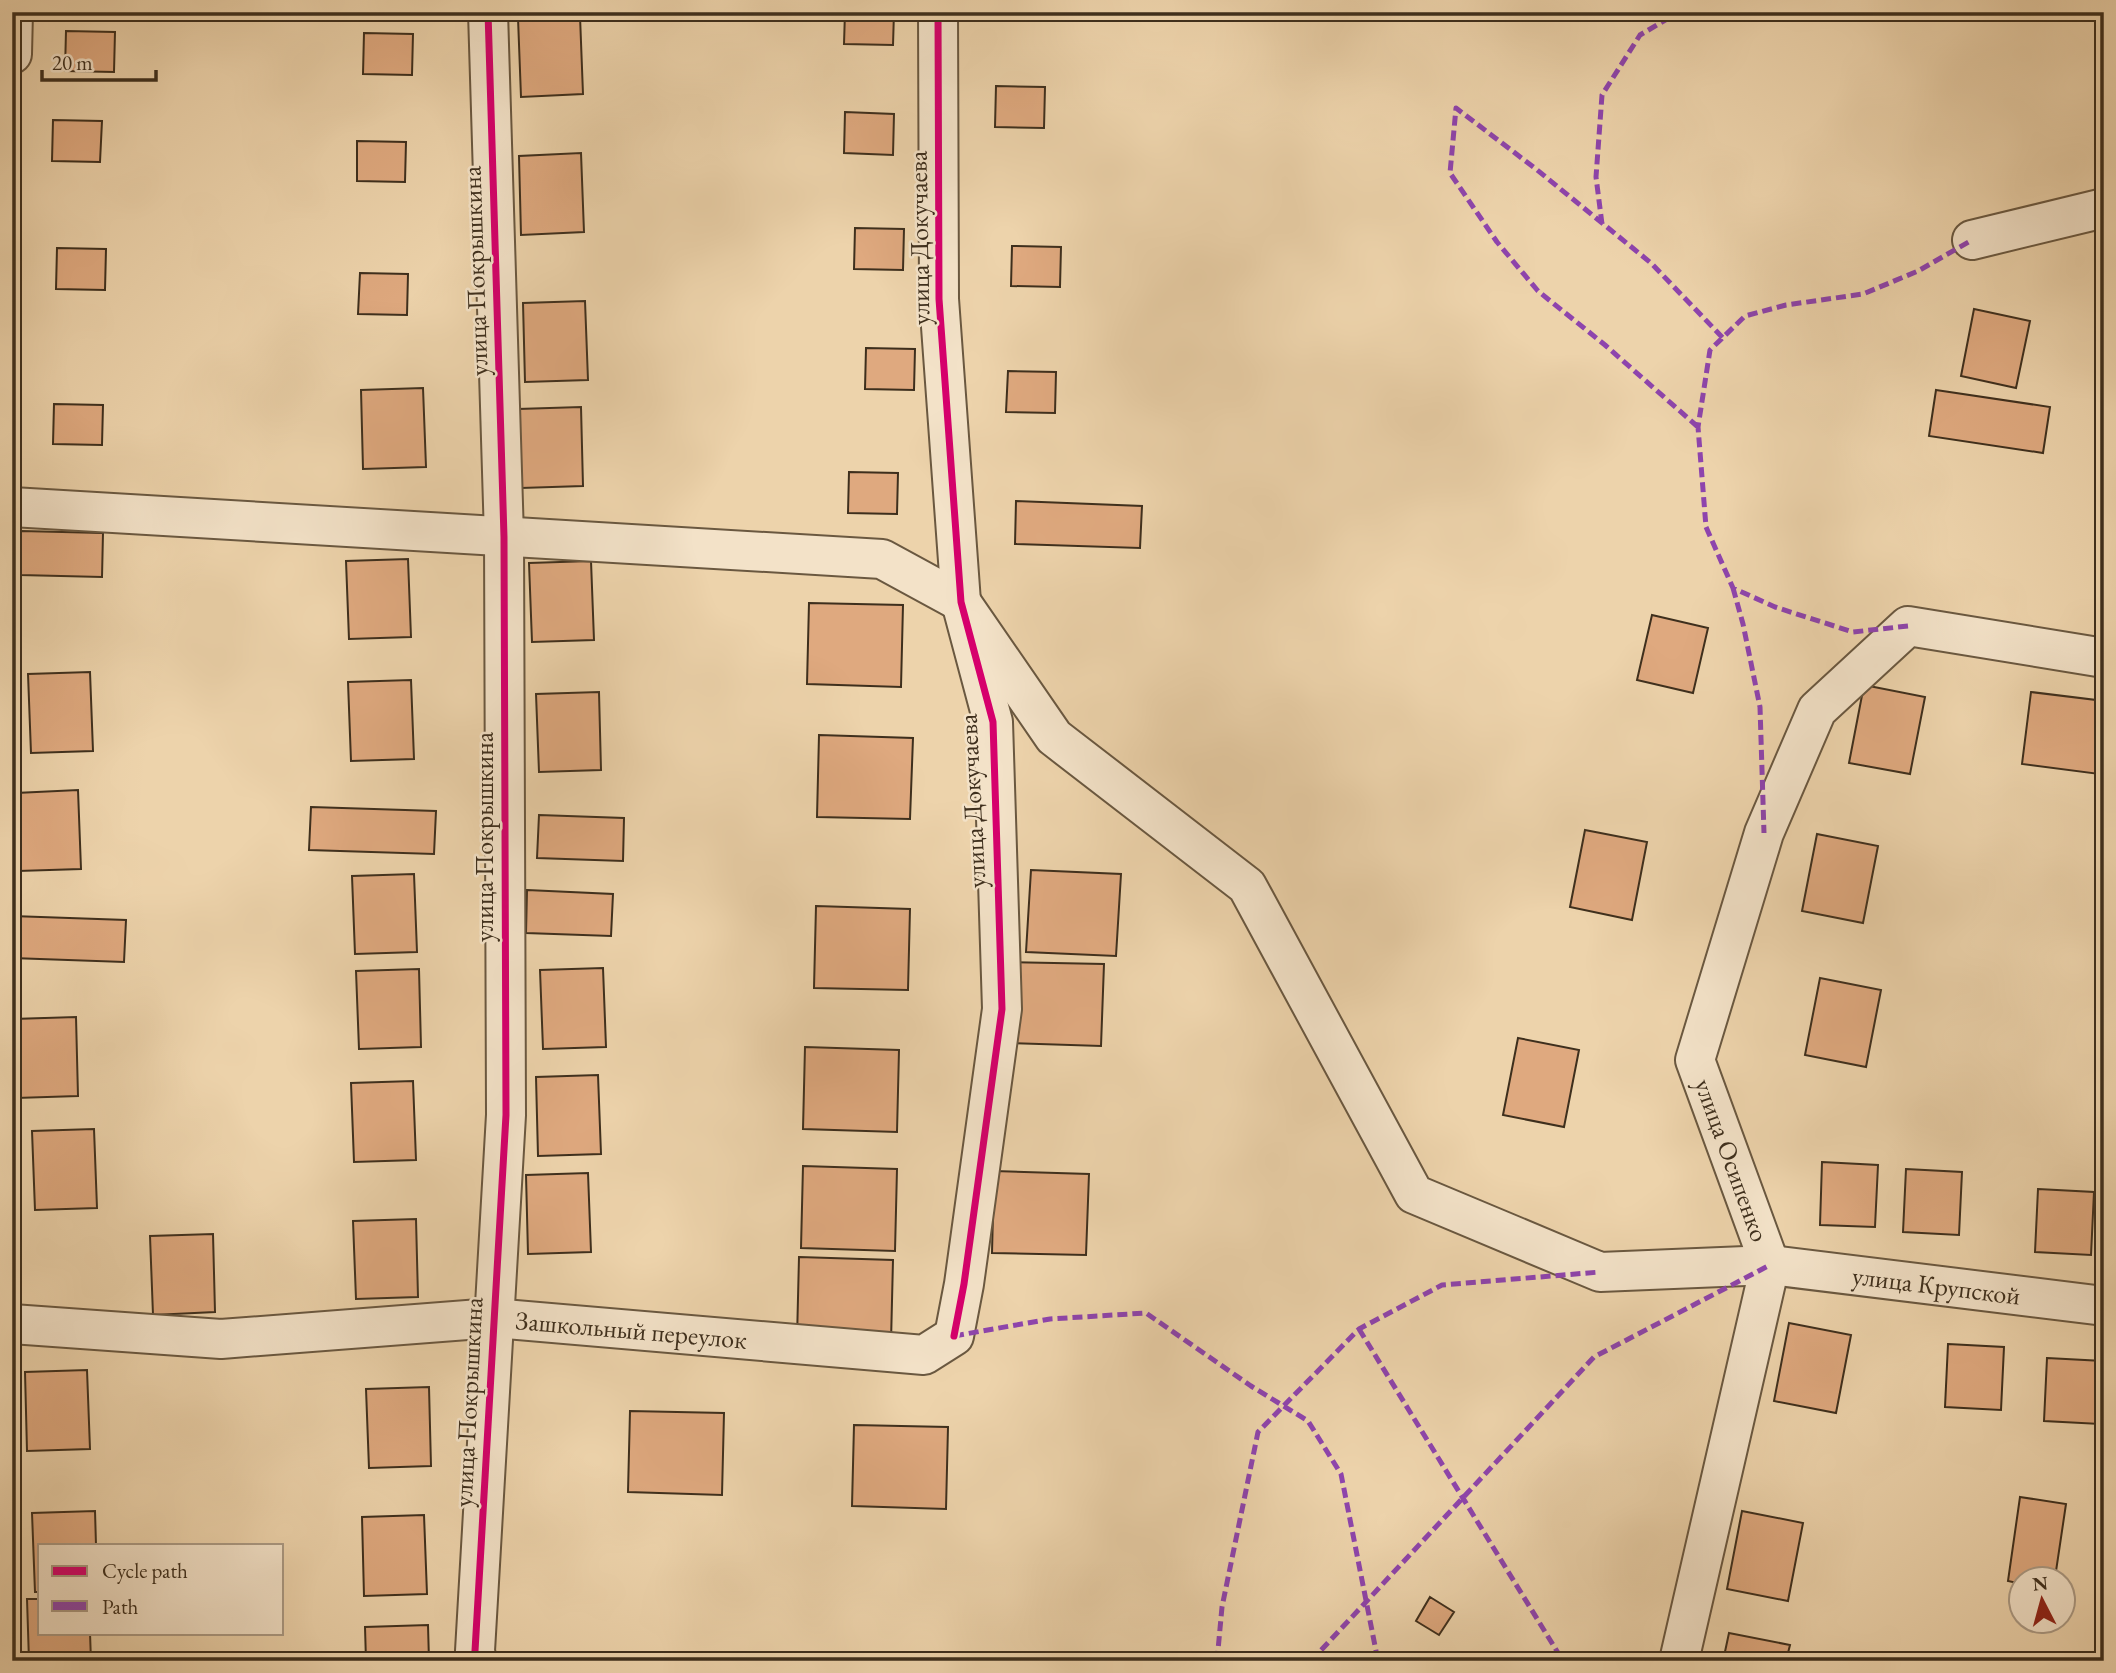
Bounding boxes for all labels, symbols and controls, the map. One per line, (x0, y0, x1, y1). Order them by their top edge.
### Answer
scale bar (42, 38, 156, 82)
text: 20 m (52, 49, 93, 76)
street label: улица Докучаева (900, 150, 938, 326)
street label: улица Покрышкина (454, 165, 496, 377)
street label: улица Докучаева (950, 712, 994, 889)
street label: улица Покрышкина (467, 731, 501, 942)
street label: улица Осипенко (1687, 1074, 1777, 1246)
street label: улица Крупской (1850, 1258, 2023, 1313)
street label: улица Покрышкина (446, 1296, 491, 1508)
street label: Зашкольный переулок (514, 1303, 749, 1357)
legend (38, 1544, 284, 1634)
text: Cycle path (102, 1557, 188, 1584)
north arrow (2008, 1564, 2078, 1634)
text: N (2031, 1570, 2050, 1597)
text: Path (102, 1593, 139, 1620)

